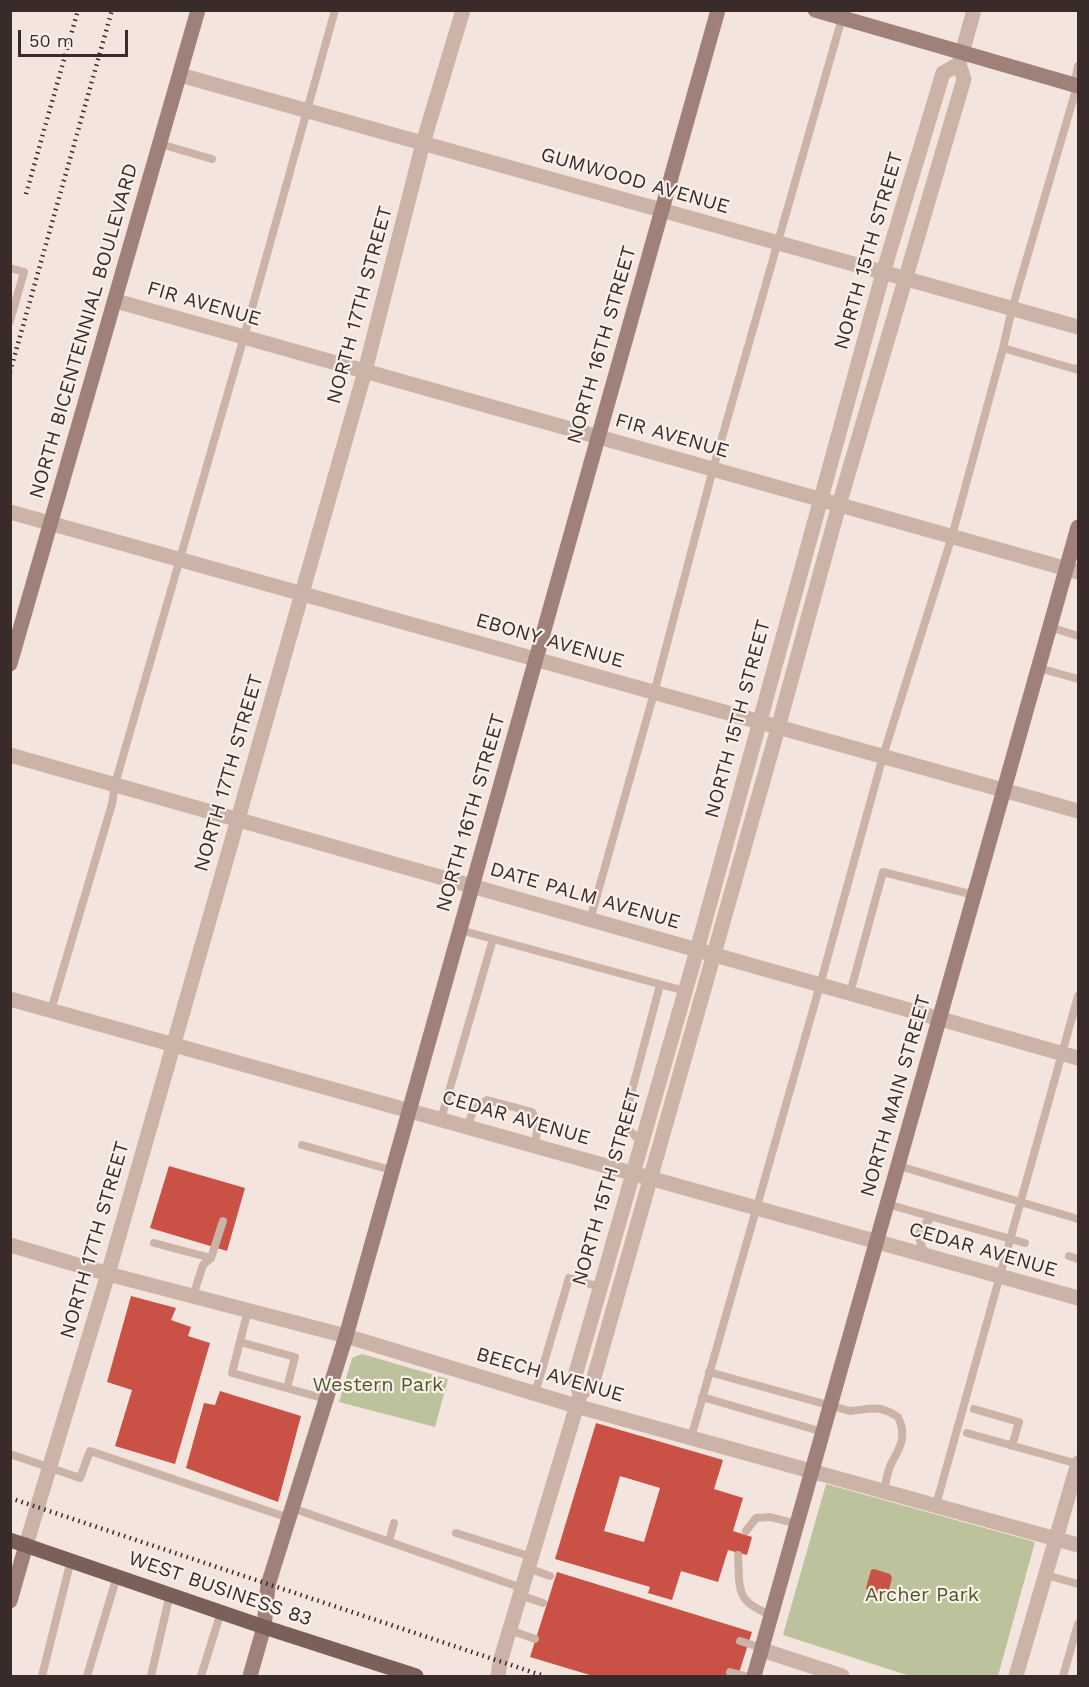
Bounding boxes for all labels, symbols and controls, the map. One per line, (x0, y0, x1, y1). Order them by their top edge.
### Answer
scale bar (21, 18, 130, 56)
text: 50 m (29, 30, 74, 51)
street label: GUMWOOD AVENUE (538, 143, 732, 219)
street label: NORTH 15TH STREET (829, 149, 909, 353)
street label: NORTH BICENTENNIAL BOULEVARD (25, 160, 143, 502)
street label: NORTH 17TH STREET (322, 203, 398, 407)
street label: NORTH 16TH STREET (562, 243, 642, 447)
street label: FIR AVENUE (144, 276, 264, 332)
street label: FIR AVENUE (612, 408, 732, 464)
street label: EBONY AVENUE (473, 608, 627, 674)
street label: NORTH 15TH STREET (700, 617, 776, 821)
street label: NORTH 17TH STREET (189, 672, 269, 874)
street label: NORTH 16TH STREET (431, 711, 511, 915)
street label: DATE PALM AVENUE (487, 857, 683, 935)
street label: NORTH MAIN STREET (856, 992, 936, 1200)
street label: CEDAR AVENUE (439, 1085, 593, 1151)
street label: NORTH 15TH STREET (567, 1085, 647, 1289)
street label: NORTH 17TH STREET (55, 1139, 135, 1341)
street label: CEDAR AVENUE (906, 1217, 1060, 1283)
street label: BEECH AVENUE (473, 1342, 627, 1408)
park label: Western Park (313, 1373, 443, 1397)
street label: WEST BUSINESS 83 (125, 1546, 315, 1632)
park label: Archer Park (865, 1583, 979, 1607)

